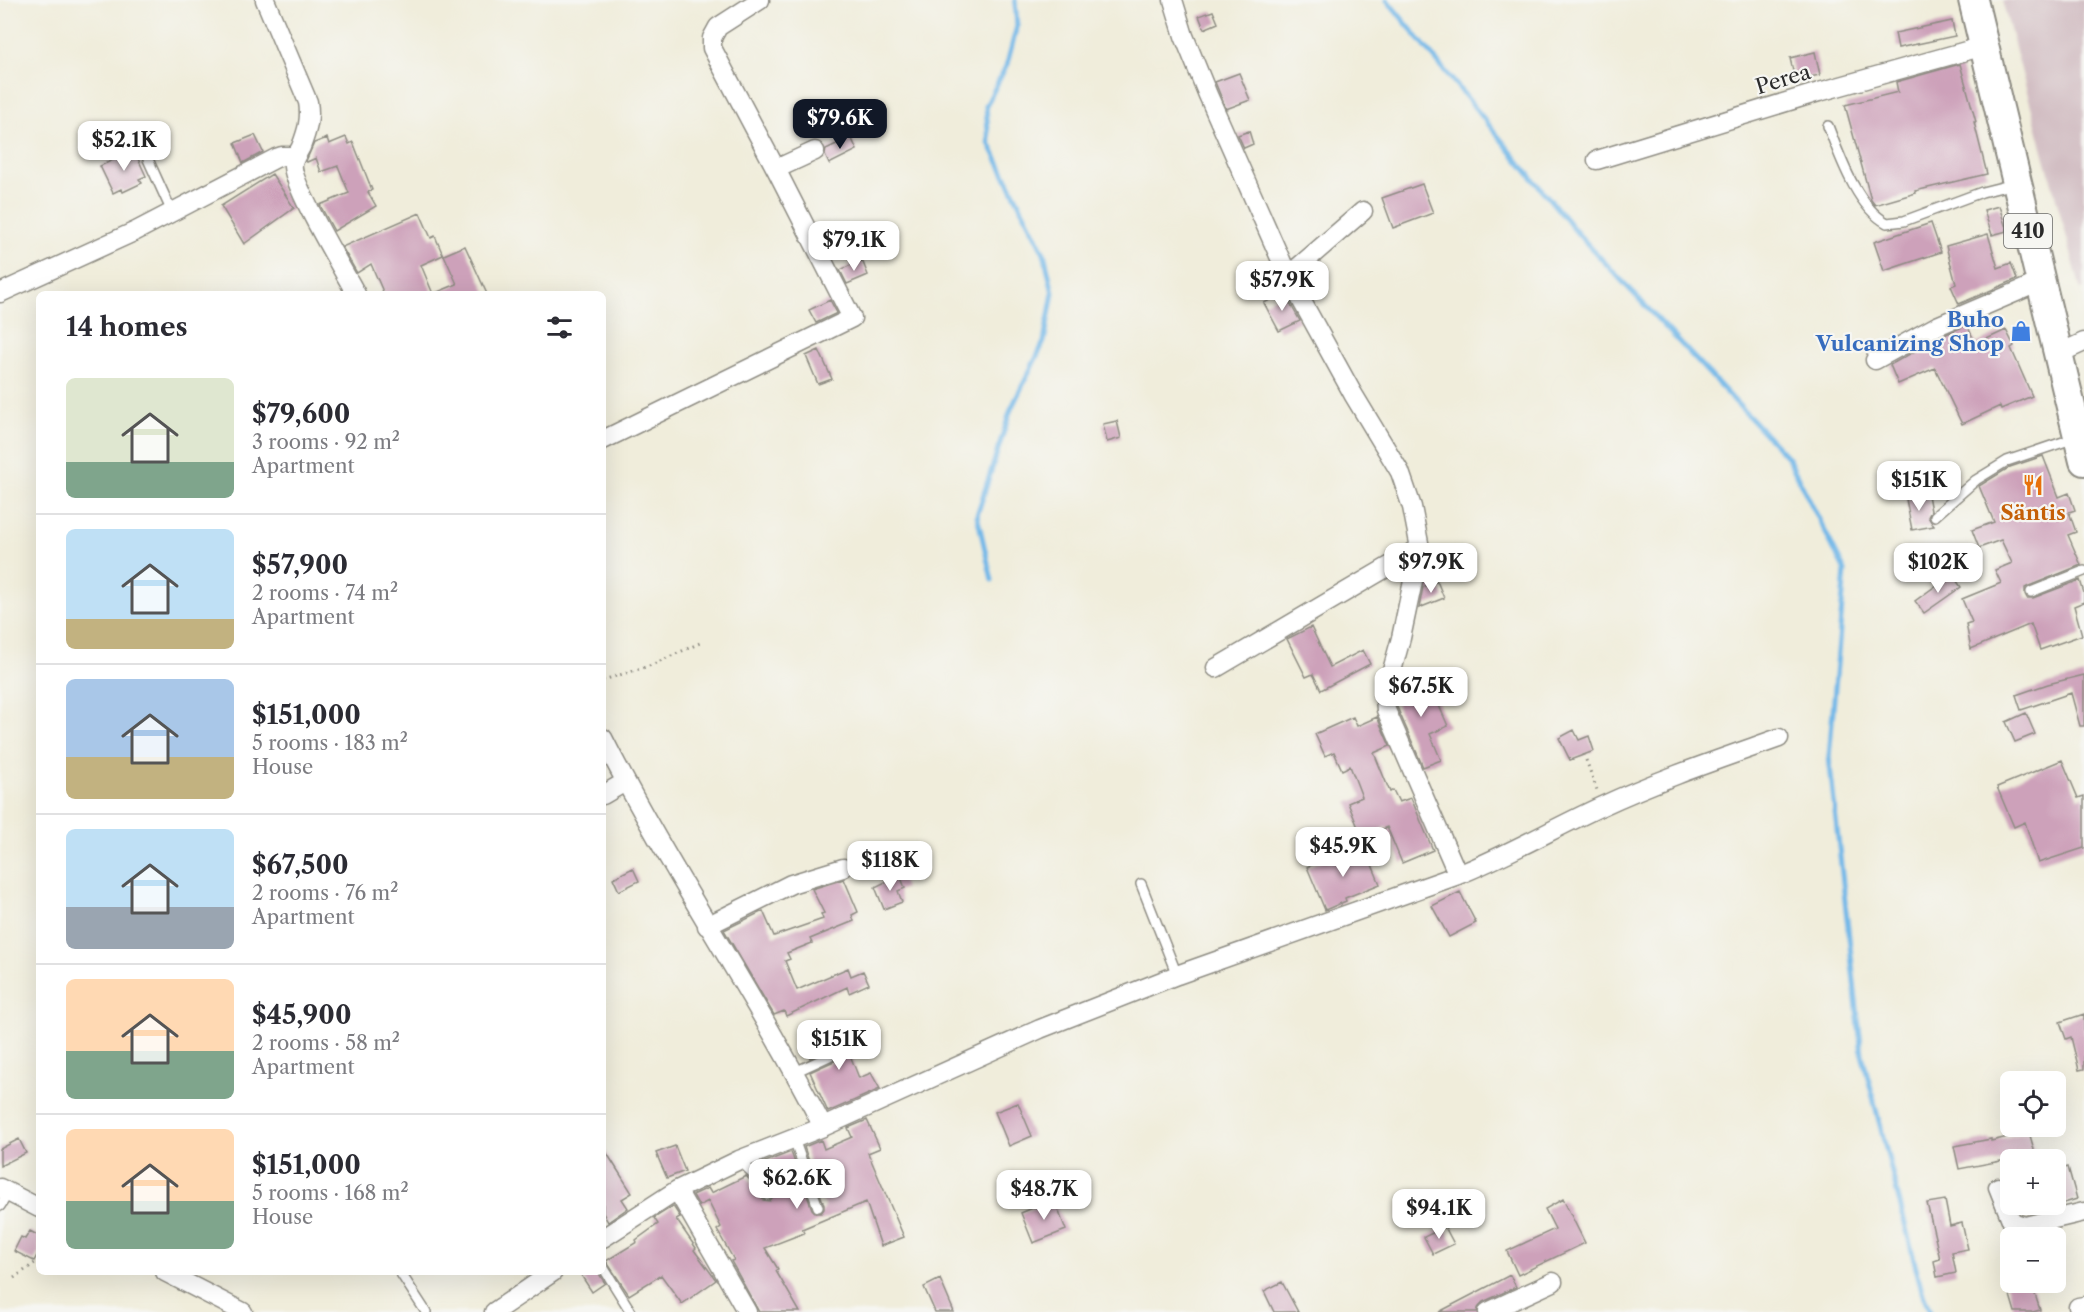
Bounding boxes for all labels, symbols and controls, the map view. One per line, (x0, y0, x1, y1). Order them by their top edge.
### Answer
street label: Perea (1752, 59, 1815, 99)
pin: $79.6K (791, 99, 889, 150)
text: $79.6K (807, 106, 873, 130)
pin: $52.1K (75, 121, 173, 172)
text: $52.1K (92, 128, 156, 152)
road number: 410 (2004, 214, 2052, 248)
pin: $79.1K (805, 221, 903, 272)
text: $79.1K (822, 228, 886, 252)
pin: $57.9K (1233, 261, 1331, 312)
text: $57.9K (1250, 268, 1314, 292)
place label: Buho Vulcanizing Shop (1815, 307, 2004, 356)
text: 14 homes (66, 311, 188, 343)
icon: filters (543, 311, 576, 344)
shop icon: Buho Vulcanizing Shop (2009, 319, 2033, 343)
text: $79,600 (252, 398, 350, 430)
icon: home (114, 402, 186, 474)
text: 3 rooms · 92 m² (252, 430, 400, 454)
text: Apartment (252, 454, 355, 478)
pin: $151K (1877, 461, 1961, 512)
text: $151K (1891, 468, 1947, 492)
restaurant icon: Säntis (2021, 473, 2045, 497)
place label: Säntis (2000, 500, 2066, 525)
pin: $97.9K (1382, 543, 1480, 594)
pin: $102K (1896, 543, 1980, 594)
text: $57,900 (252, 549, 348, 581)
text: $97.9K (1398, 550, 1464, 574)
text: $102K (1908, 550, 1968, 574)
icon: home (114, 553, 186, 625)
text: 2 rooms · 74 m² (252, 581, 398, 605)
text: Apartment (252, 605, 355, 629)
pin: $67.5K (1372, 667, 1470, 718)
text: $67.5K (1389, 674, 1453, 698)
text: $151,000 (252, 699, 361, 731)
icon: home (114, 703, 186, 775)
text: 5 rooms · 183 m² (252, 731, 408, 755)
text: House (252, 755, 313, 779)
pin: $45.9K (1294, 827, 1392, 878)
text: $45.9K (1309, 834, 1377, 858)
pin: $118K (848, 841, 932, 892)
text: $118K (861, 848, 919, 872)
text: $67,500 (252, 849, 349, 881)
icon: home (114, 853, 186, 925)
text: 2 rooms · 76 m² (252, 881, 398, 905)
text: Apartment (252, 905, 355, 929)
text: $45,900 (252, 999, 351, 1031)
icon: home (114, 1003, 186, 1075)
pin: $151K (797, 1020, 881, 1071)
text: $151K (811, 1027, 867, 1051)
text: 2 rooms · 58 m² (252, 1031, 400, 1055)
text: Apartment (252, 1055, 355, 1079)
map controls (2000, 1071, 2066, 1293)
button: locate (2000, 1071, 2066, 1137)
text: $151,000 (252, 1149, 361, 1181)
button: + (2000, 1149, 2066, 1215)
icon: home (114, 1153, 186, 1225)
pin: $62.6K (748, 1159, 846, 1210)
text: $62.6K (763, 1166, 831, 1190)
pin: $48.7K (995, 1170, 1093, 1221)
text: $48.7K (1010, 1177, 1078, 1201)
text: 5 rooms · 168 m² (252, 1181, 409, 1205)
pin: $94.1K (1390, 1189, 1488, 1240)
text: $94.1K (1406, 1196, 1472, 1220)
text: House (252, 1205, 313, 1229)
button: − (2000, 1227, 2066, 1293)

